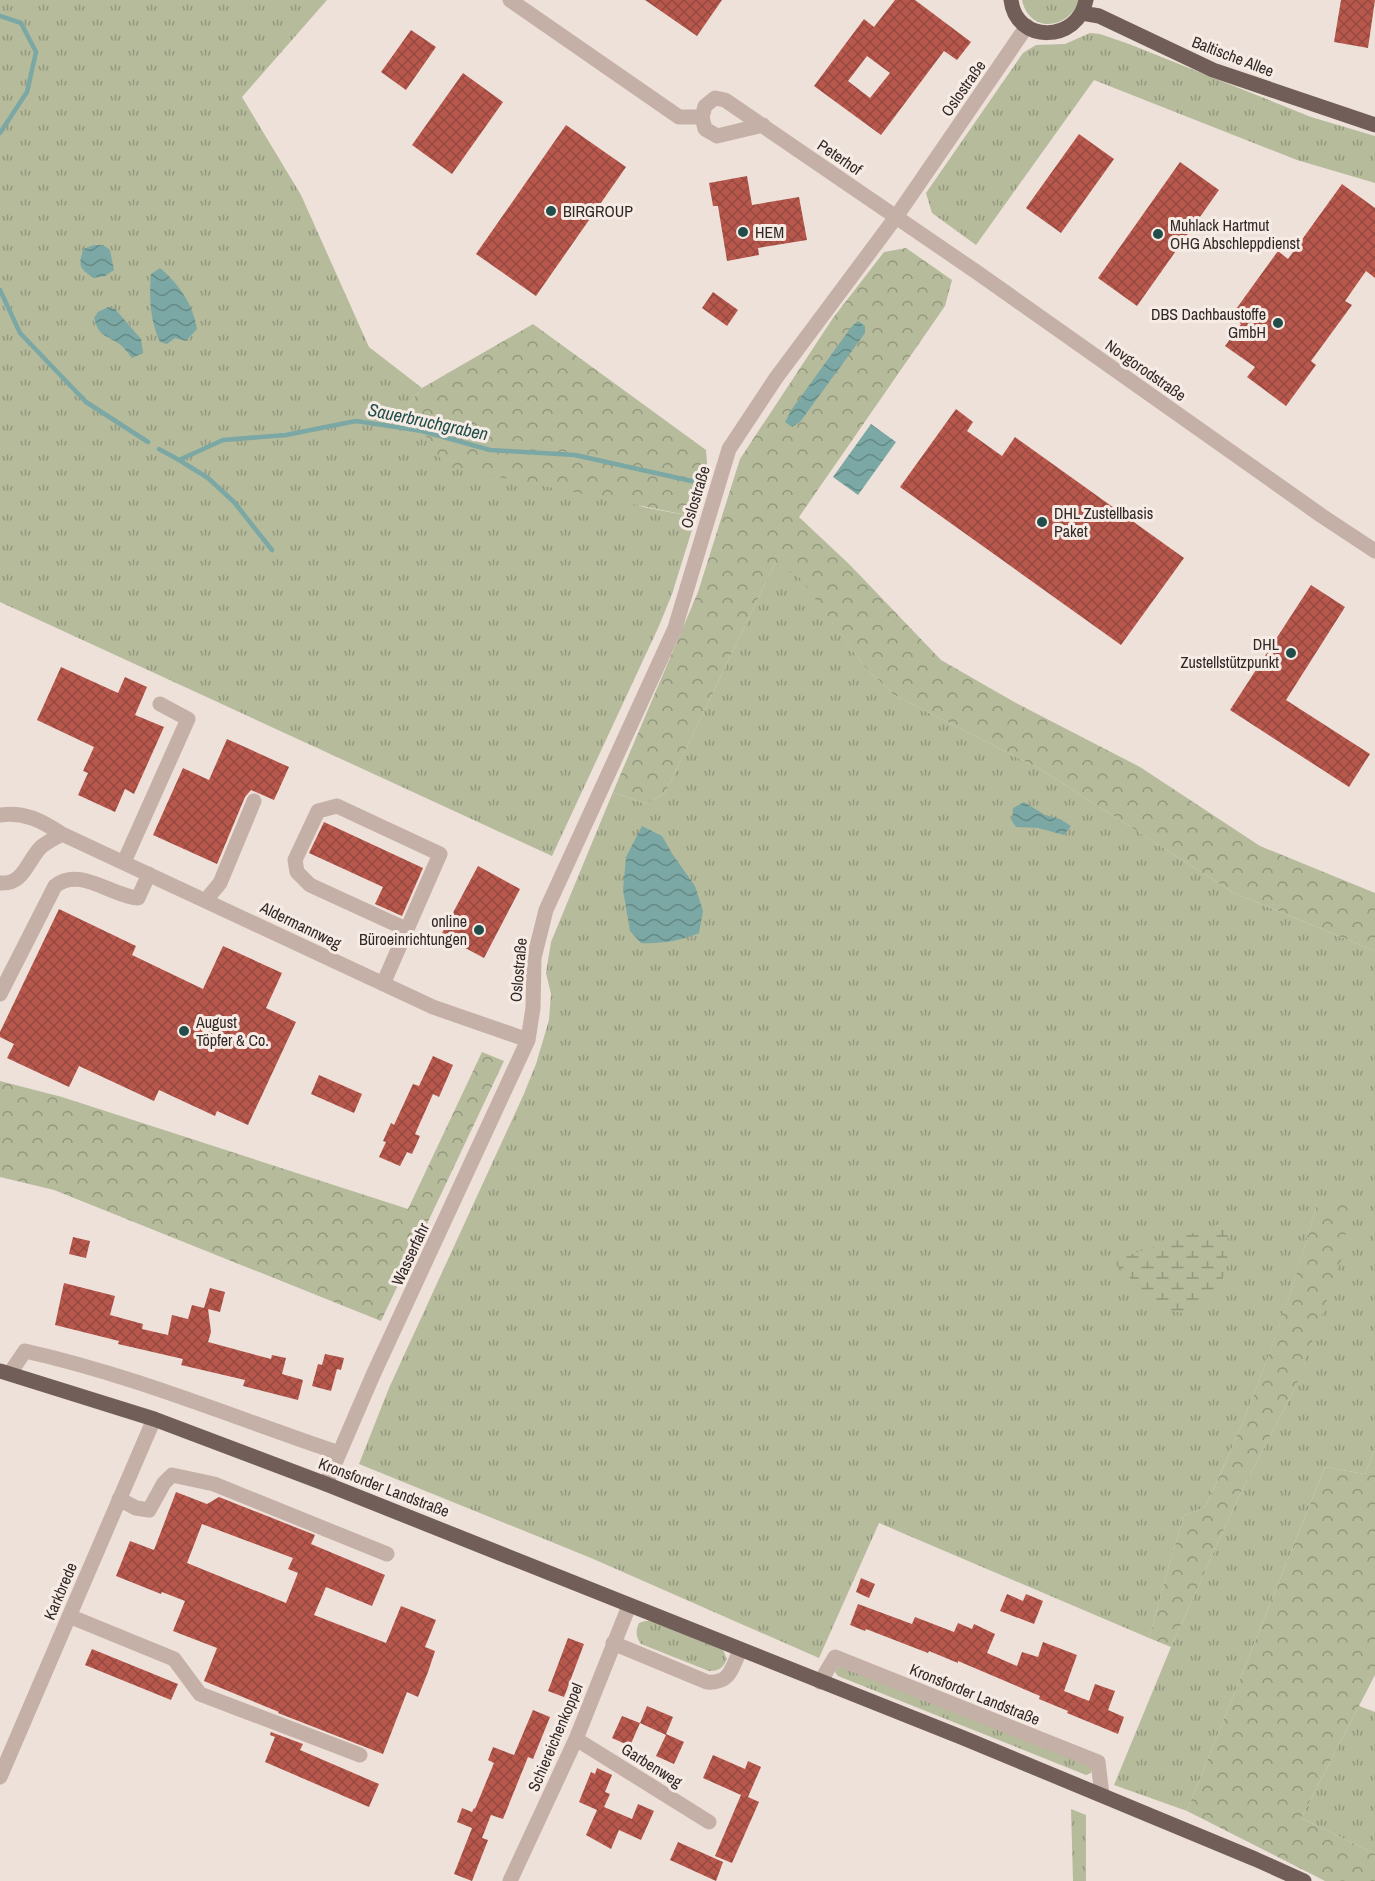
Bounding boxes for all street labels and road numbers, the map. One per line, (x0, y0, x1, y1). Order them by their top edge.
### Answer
street label: Baltische Allee (1189, 30, 1277, 82)
street label: Oslostraße (936, 55, 990, 121)
street label: Peterhof (813, 134, 867, 180)
street label: Novgorodstraße (1101, 334, 1191, 406)
street label: Oslostraße (675, 463, 715, 531)
street label: Aldermannweg (256, 895, 346, 954)
street label: Oslostraße (504, 937, 532, 1003)
street label: Wasserfahr (386, 1219, 434, 1289)
street label: Kronsforder Landstraße (315, 1452, 453, 1522)
street label: Karkbrede (38, 1559, 82, 1623)
street label: Kronsforder Landstraße (907, 1658, 1043, 1730)
street label: Schiereichenkoppel (522, 1679, 588, 1795)
street label: Garbenweg (617, 1738, 687, 1793)

